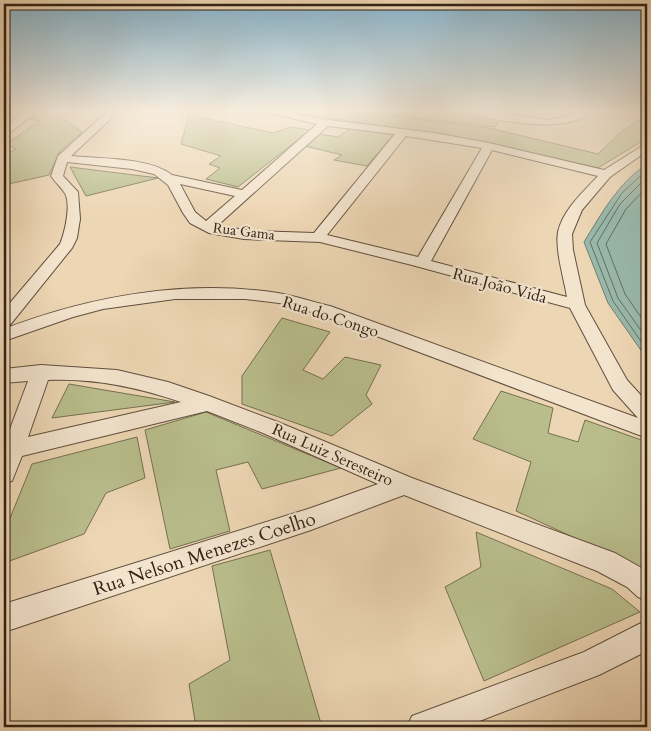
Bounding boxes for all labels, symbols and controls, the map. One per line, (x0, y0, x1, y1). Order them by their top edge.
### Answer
street label: Rua Gama (212, 218, 276, 245)
street label: Rua João Vida (450, 263, 549, 309)
street label: Rua do Congo (280, 291, 382, 343)
street label: Rua Luiz Seresteiro (268, 418, 397, 492)
street label: Rua Nelson Menezes Coelho (90, 506, 319, 602)

